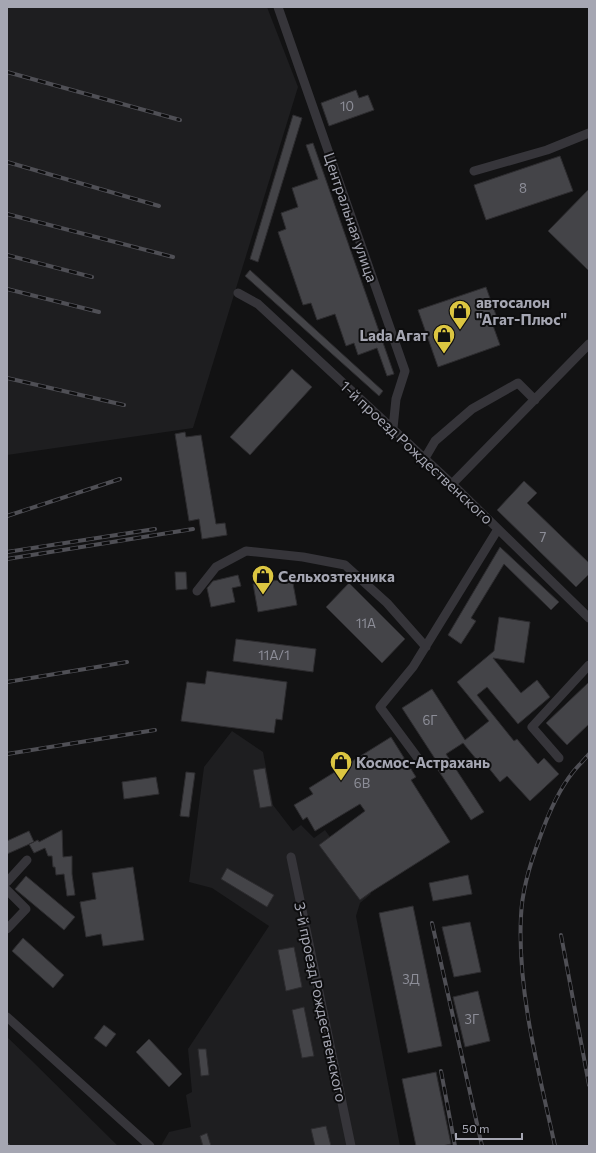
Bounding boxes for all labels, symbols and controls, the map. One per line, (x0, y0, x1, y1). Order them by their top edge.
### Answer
house number: 10 (340, 98, 354, 114)
street label: Центральная улица (320, 150, 382, 284)
house number: 8 (519, 180, 527, 196)
place label: автосалон "Агат-Плюс" (476, 293, 567, 328)
shop icon: автосалон "Агат-Плюс" (447, 298, 473, 331)
shop icon: Lada Агат (431, 322, 457, 355)
place label: Lada Агат (359, 326, 428, 344)
street label: 1-й проезд Рождественского (337, 377, 497, 528)
house number: 7 (540, 529, 547, 545)
shop icon: Сельхозтехника (250, 563, 276, 596)
place label: Сельхозтехника (278, 567, 395, 585)
house number: 11А (356, 615, 376, 631)
house number: 11А/1 (258, 647, 290, 663)
house number: 6Г (422, 712, 438, 728)
shop icon: Космос-Астрахань (328, 749, 354, 782)
place label: Космос-Астрахань (356, 753, 490, 771)
house number: 6В (354, 775, 370, 791)
street label: 3-й проезд Рождественского (291, 900, 351, 1104)
house number: 3Д (402, 971, 420, 987)
house number: 3Г (465, 1011, 479, 1027)
scale bar (456, 1115, 522, 1141)
text: 50 m (462, 1121, 490, 1135)

